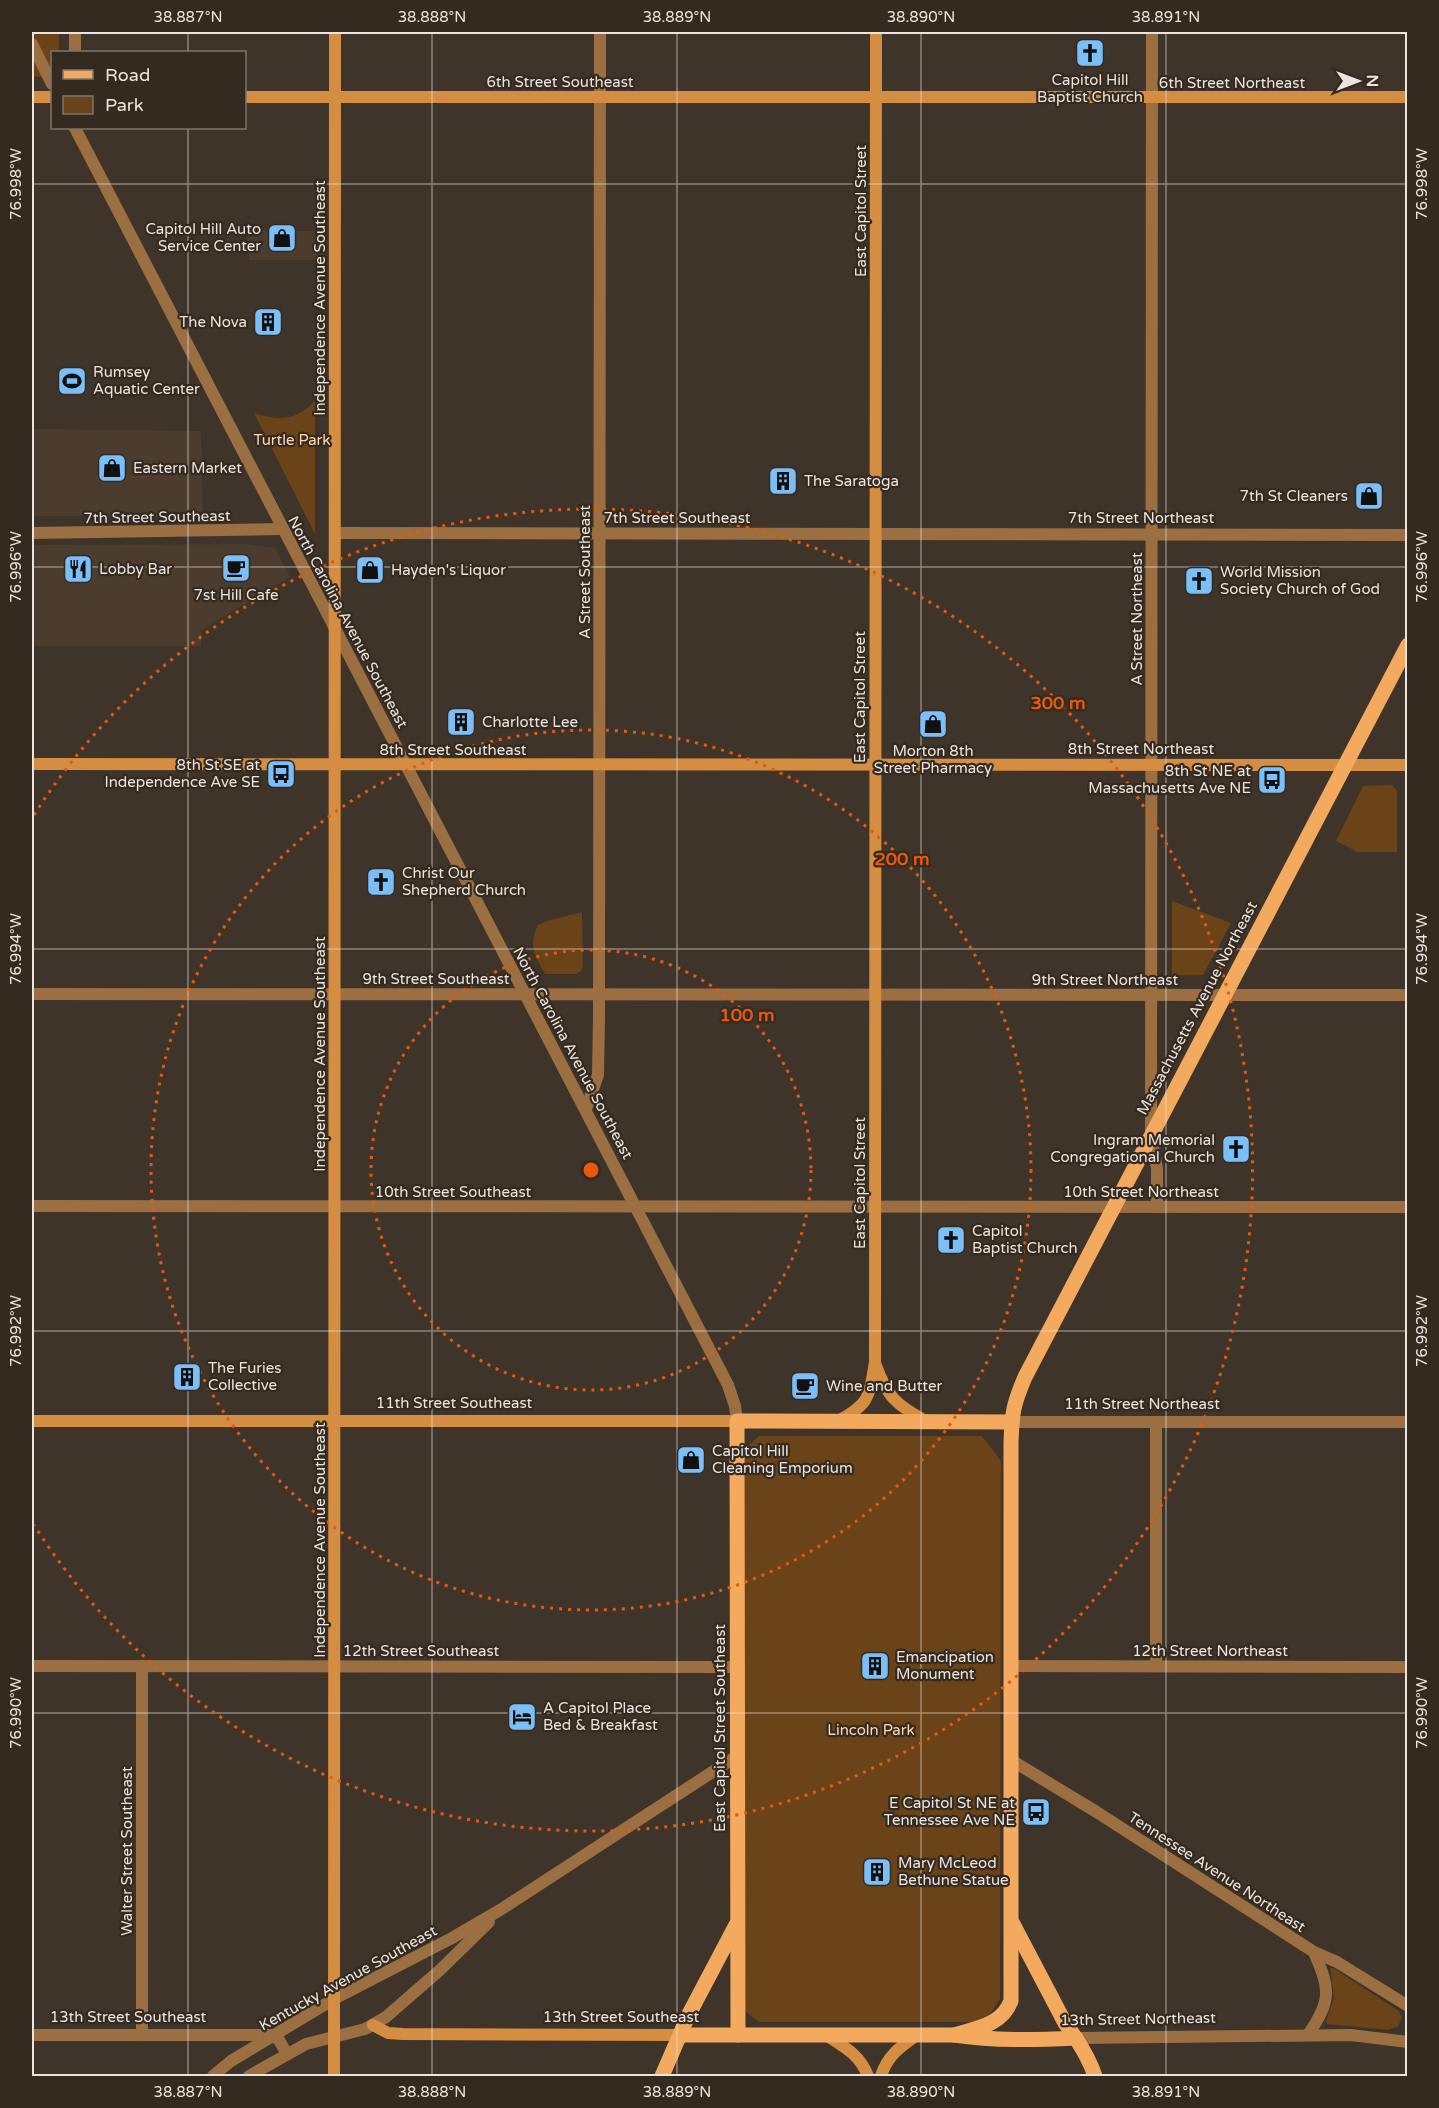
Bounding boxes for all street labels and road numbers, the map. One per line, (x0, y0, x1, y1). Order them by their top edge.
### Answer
street label: 6th Street Southeast (486, 73, 634, 91)
street label: 6th Street Northeast (1159, 74, 1305, 92)
street label: East Capitol Street (852, 145, 870, 277)
street label: Independence Avenue Southeast (311, 180, 329, 416)
street label: A Street Southeast (576, 505, 594, 639)
street label: 7th Street Southeast (83, 507, 231, 527)
street label: 7th Street Southeast (603, 509, 751, 527)
street label: 7th Street Northeast (1068, 509, 1214, 527)
street label: North Carolina Avenue Southeast (284, 513, 412, 731)
street label: A Street Northeast (1128, 552, 1146, 686)
street label: East Capitol Street (851, 631, 869, 763)
street label: 8th Street Northeast (1068, 740, 1214, 758)
street label: 8th Street Southeast (379, 741, 527, 759)
street label: Massachusetts Avenue Northeast (1133, 898, 1261, 1118)
street label: Independence Avenue Southeast (311, 936, 329, 1172)
street label: North Carolina Avenue Southeast (509, 944, 637, 1162)
street label: 9th Street Southeast (362, 970, 510, 988)
street label: 9th Street Northeast (1032, 971, 1178, 989)
street label: East Capitol Street (851, 1117, 869, 1249)
street label: 10th Street Southeast (375, 1183, 532, 1201)
street label: 10th Street Northeast (1063, 1183, 1219, 1201)
street label: 11th Street Southeast (376, 1394, 533, 1412)
street label: 11th Street Northeast (1064, 1395, 1220, 1413)
street label: Independence Avenue Southeast (311, 1422, 329, 1658)
street label: East Capitol Street Southeast (711, 1624, 729, 1832)
street label: 12th Street Southeast (343, 1642, 500, 1660)
street label: 12th Street Northeast (1132, 1642, 1288, 1660)
street label: Walter Street Southeast (118, 1766, 136, 1936)
street label: Tennessee Avenue Northeast (1125, 1808, 1309, 1936)
street label: Kentucky Avenue Southeast (256, 1921, 440, 2034)
street label: 13th Street Southeast (50, 2008, 207, 2026)
street label: 13th Street Southeast (543, 2008, 700, 2026)
street label: 13th Street Northeast (1060, 2009, 1216, 2029)

